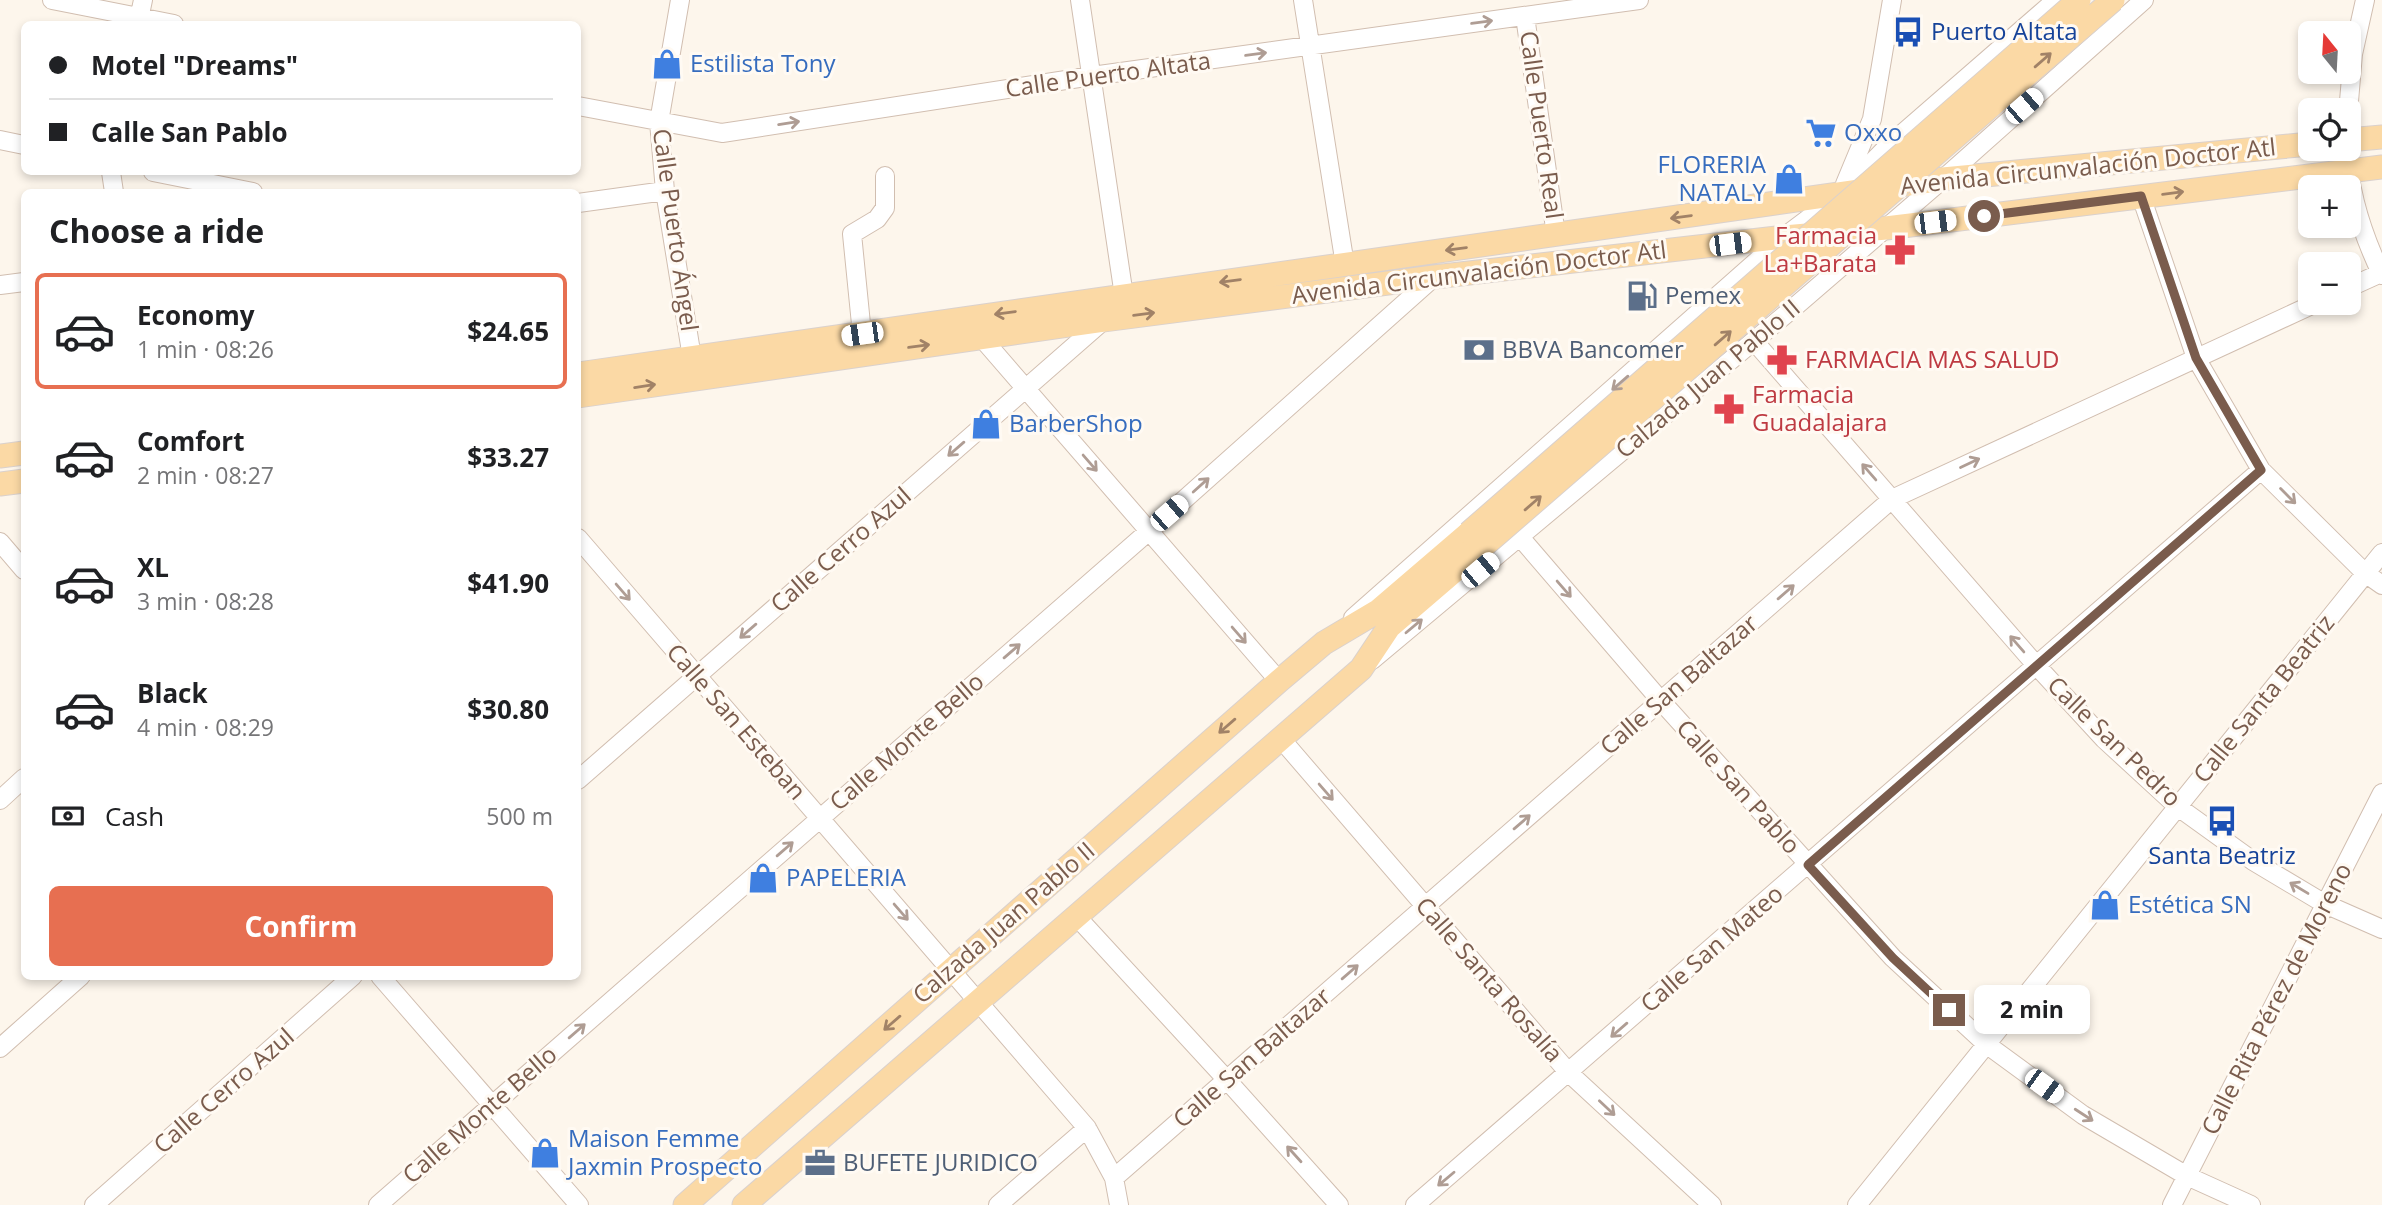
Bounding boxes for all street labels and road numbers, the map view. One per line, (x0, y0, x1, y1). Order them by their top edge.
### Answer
street label: Calle Puerto Real (1513, 29, 1572, 221)
street label: Calle Puerto Altata (1003, 43, 1213, 104)
street label: Calle Puerto Ángel (646, 126, 707, 333)
street label: Avenida Circunvalación Doctor Atl (1898, 129, 2277, 202)
street label: Avenida Circunvalación Doctor Atl (1289, 232, 1668, 311)
street label: Calzada Juan Pablo II (1608, 291, 1806, 465)
street label: Calle Cerro Azul (763, 479, 917, 619)
street label: Calle San Baltazar (1592, 606, 1764, 762)
street label: Calle Santa Beatriz (2185, 607, 2341, 789)
street label: Calle San Esteban (660, 636, 814, 806)
street label: Calle Monte Bello (822, 665, 990, 817)
street label: Calle San Pedro (2041, 668, 2189, 813)
street label: Calle San Pablo (1670, 712, 1808, 860)
street label: Calzada Juan Pablo II (905, 834, 1101, 1010)
street label: Calle Rita Pérez de Moreno (2193, 857, 2359, 1140)
street label: Calle San Mateo (1633, 877, 1789, 1019)
street label: Calle Santa Rosalía (1409, 889, 1571, 1069)
street label: Calle San Baltazar (1165, 979, 1337, 1135)
street label: Calle Cerro Azul (146, 1020, 300, 1160)
street label: Calle Monte Bello (395, 1038, 563, 1190)

